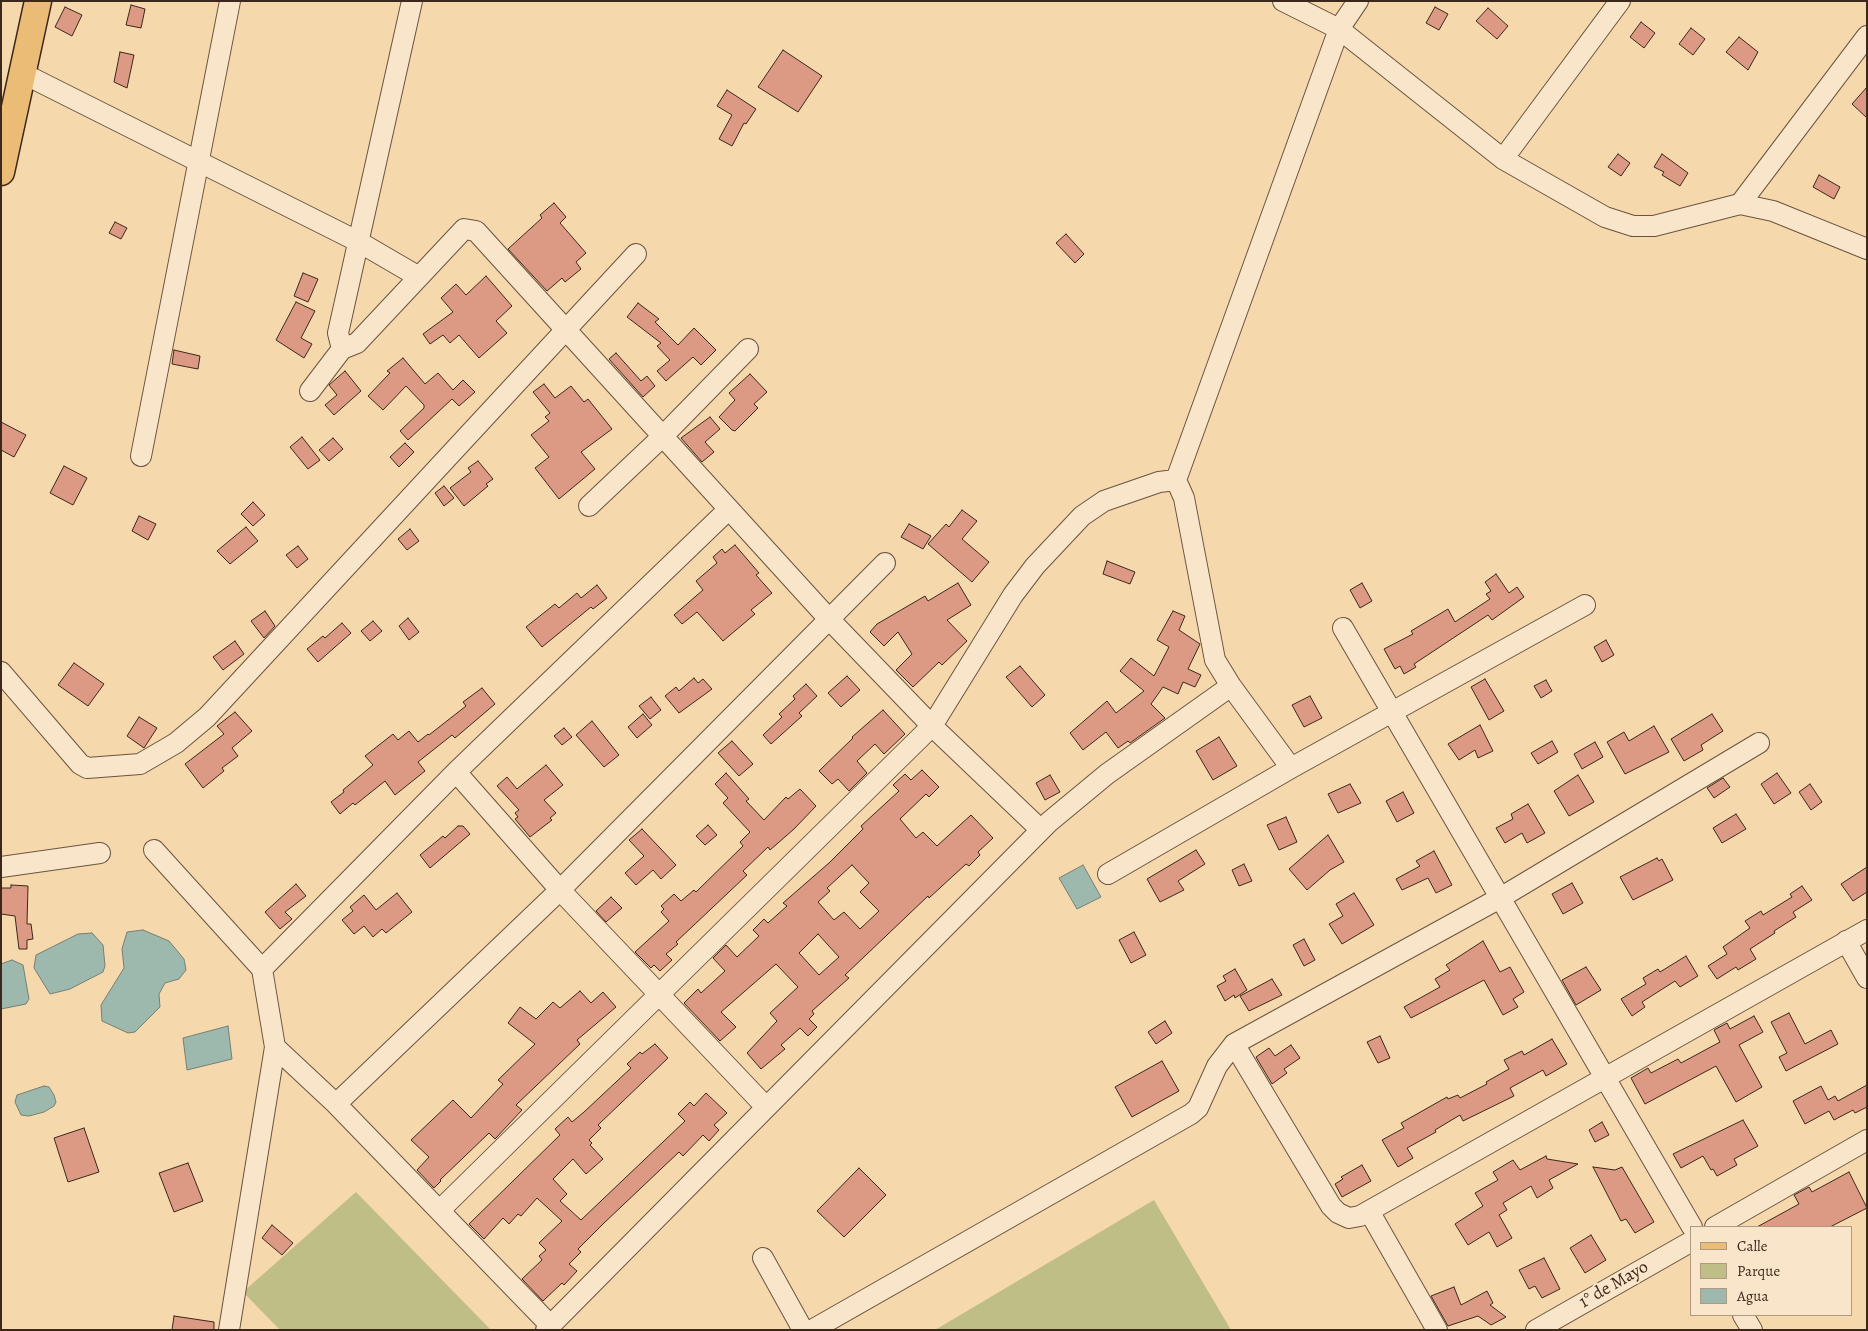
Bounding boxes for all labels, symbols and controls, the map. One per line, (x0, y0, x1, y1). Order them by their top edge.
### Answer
legend (1690, 1226, 1853, 1316)
text: Calle (1737, 1236, 1767, 1256)
street label: 1° de Mayo (1576, 1257, 1652, 1313)
text: Parque (1737, 1261, 1780, 1281)
text: Agua (1737, 1286, 1768, 1306)

